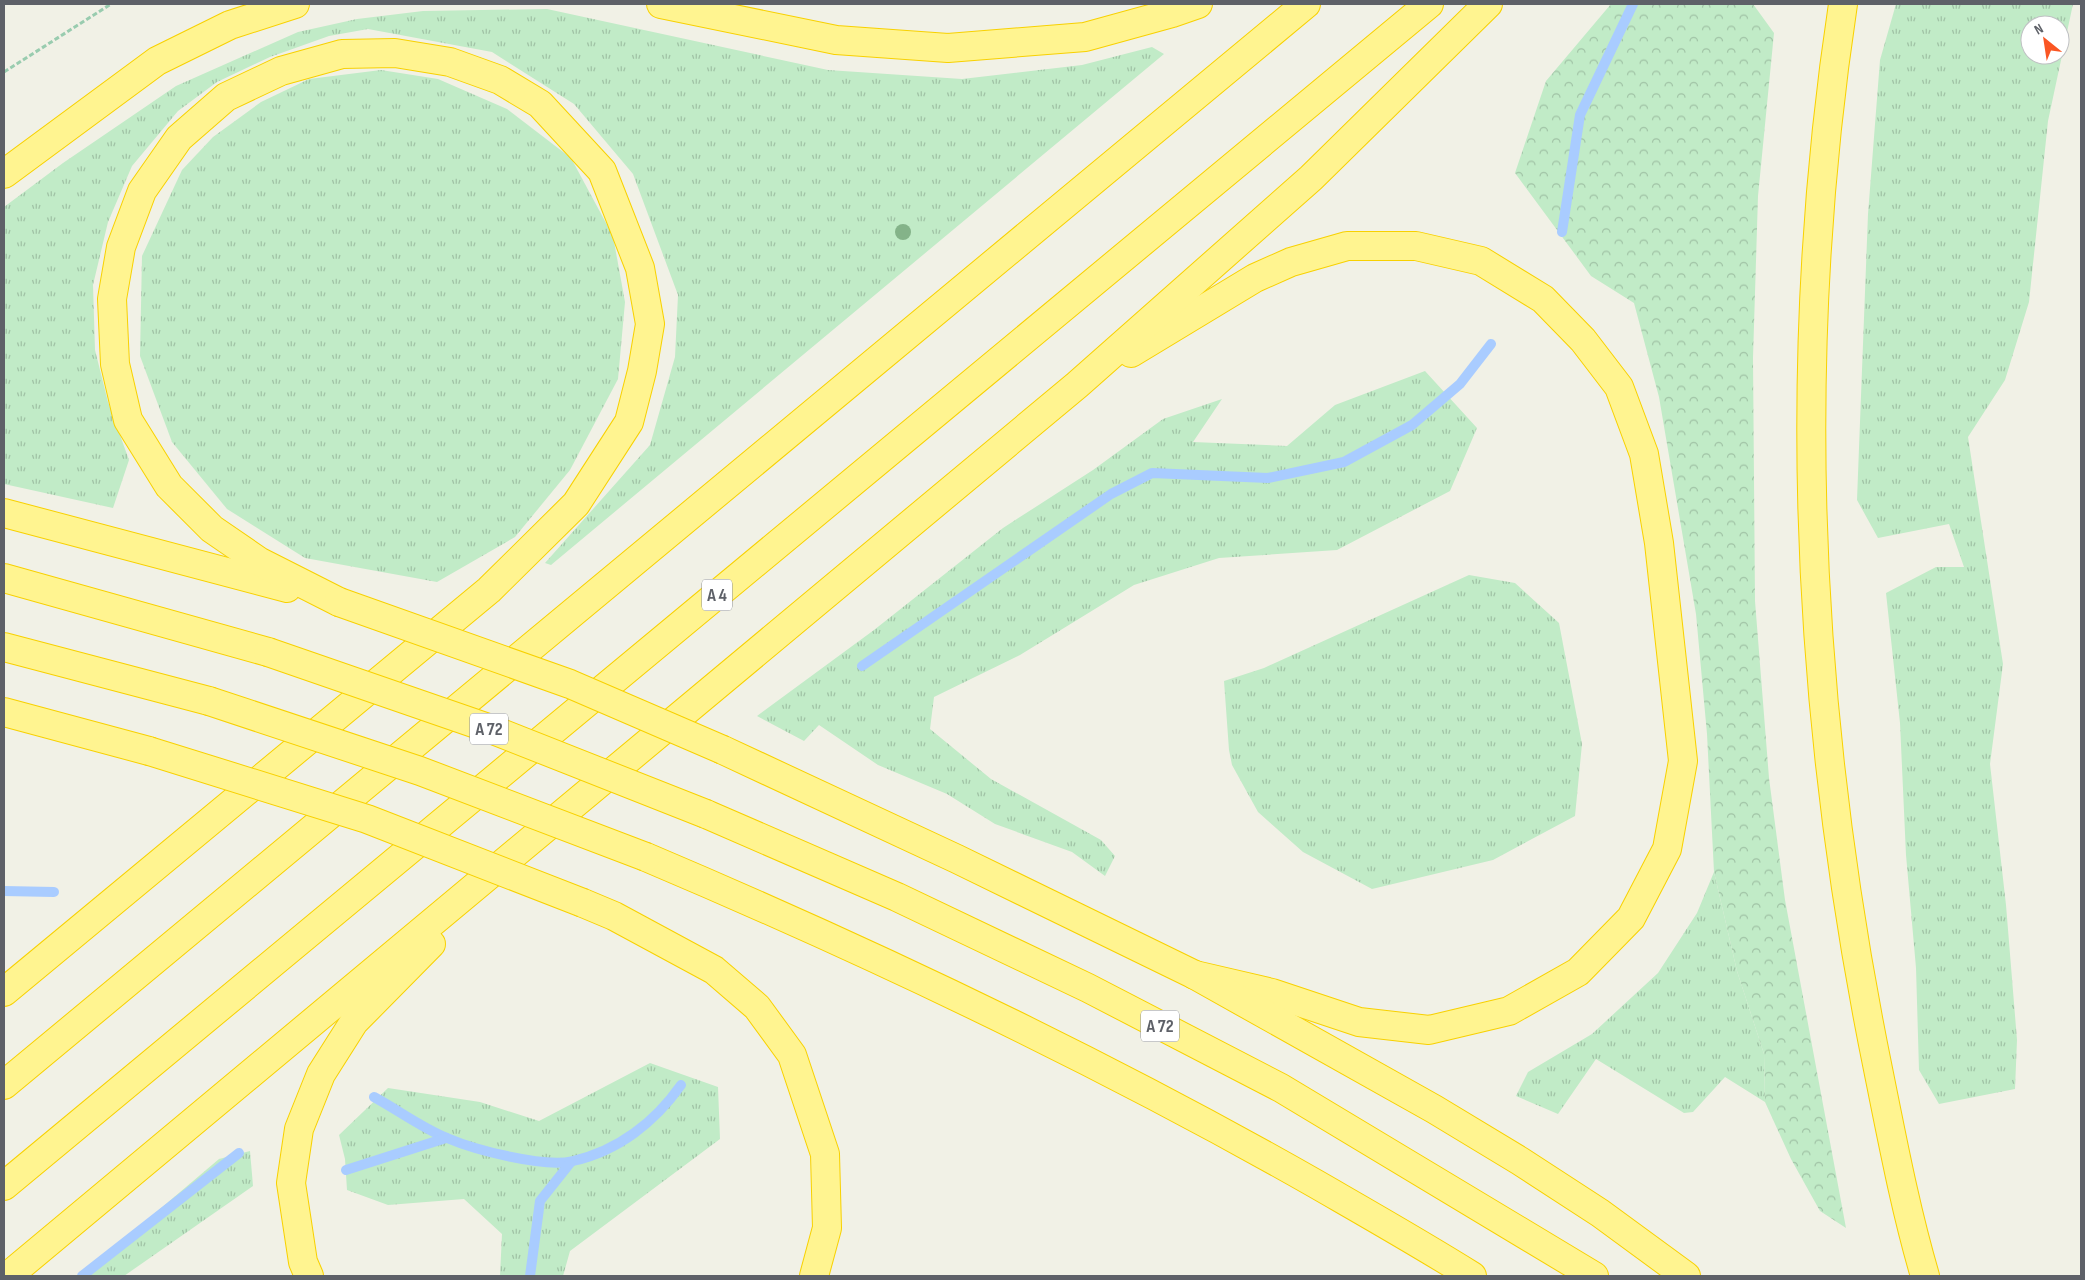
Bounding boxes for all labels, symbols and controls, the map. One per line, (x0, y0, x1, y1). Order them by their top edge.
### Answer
north arrow (2020, 15, 2070, 65)
text: N (2031, 20, 2046, 38)
road number: A 4 (702, 580, 732, 610)
road number: A 72 (470, 714, 508, 744)
road number: A 72 (1141, 1010, 1179, 1042)

